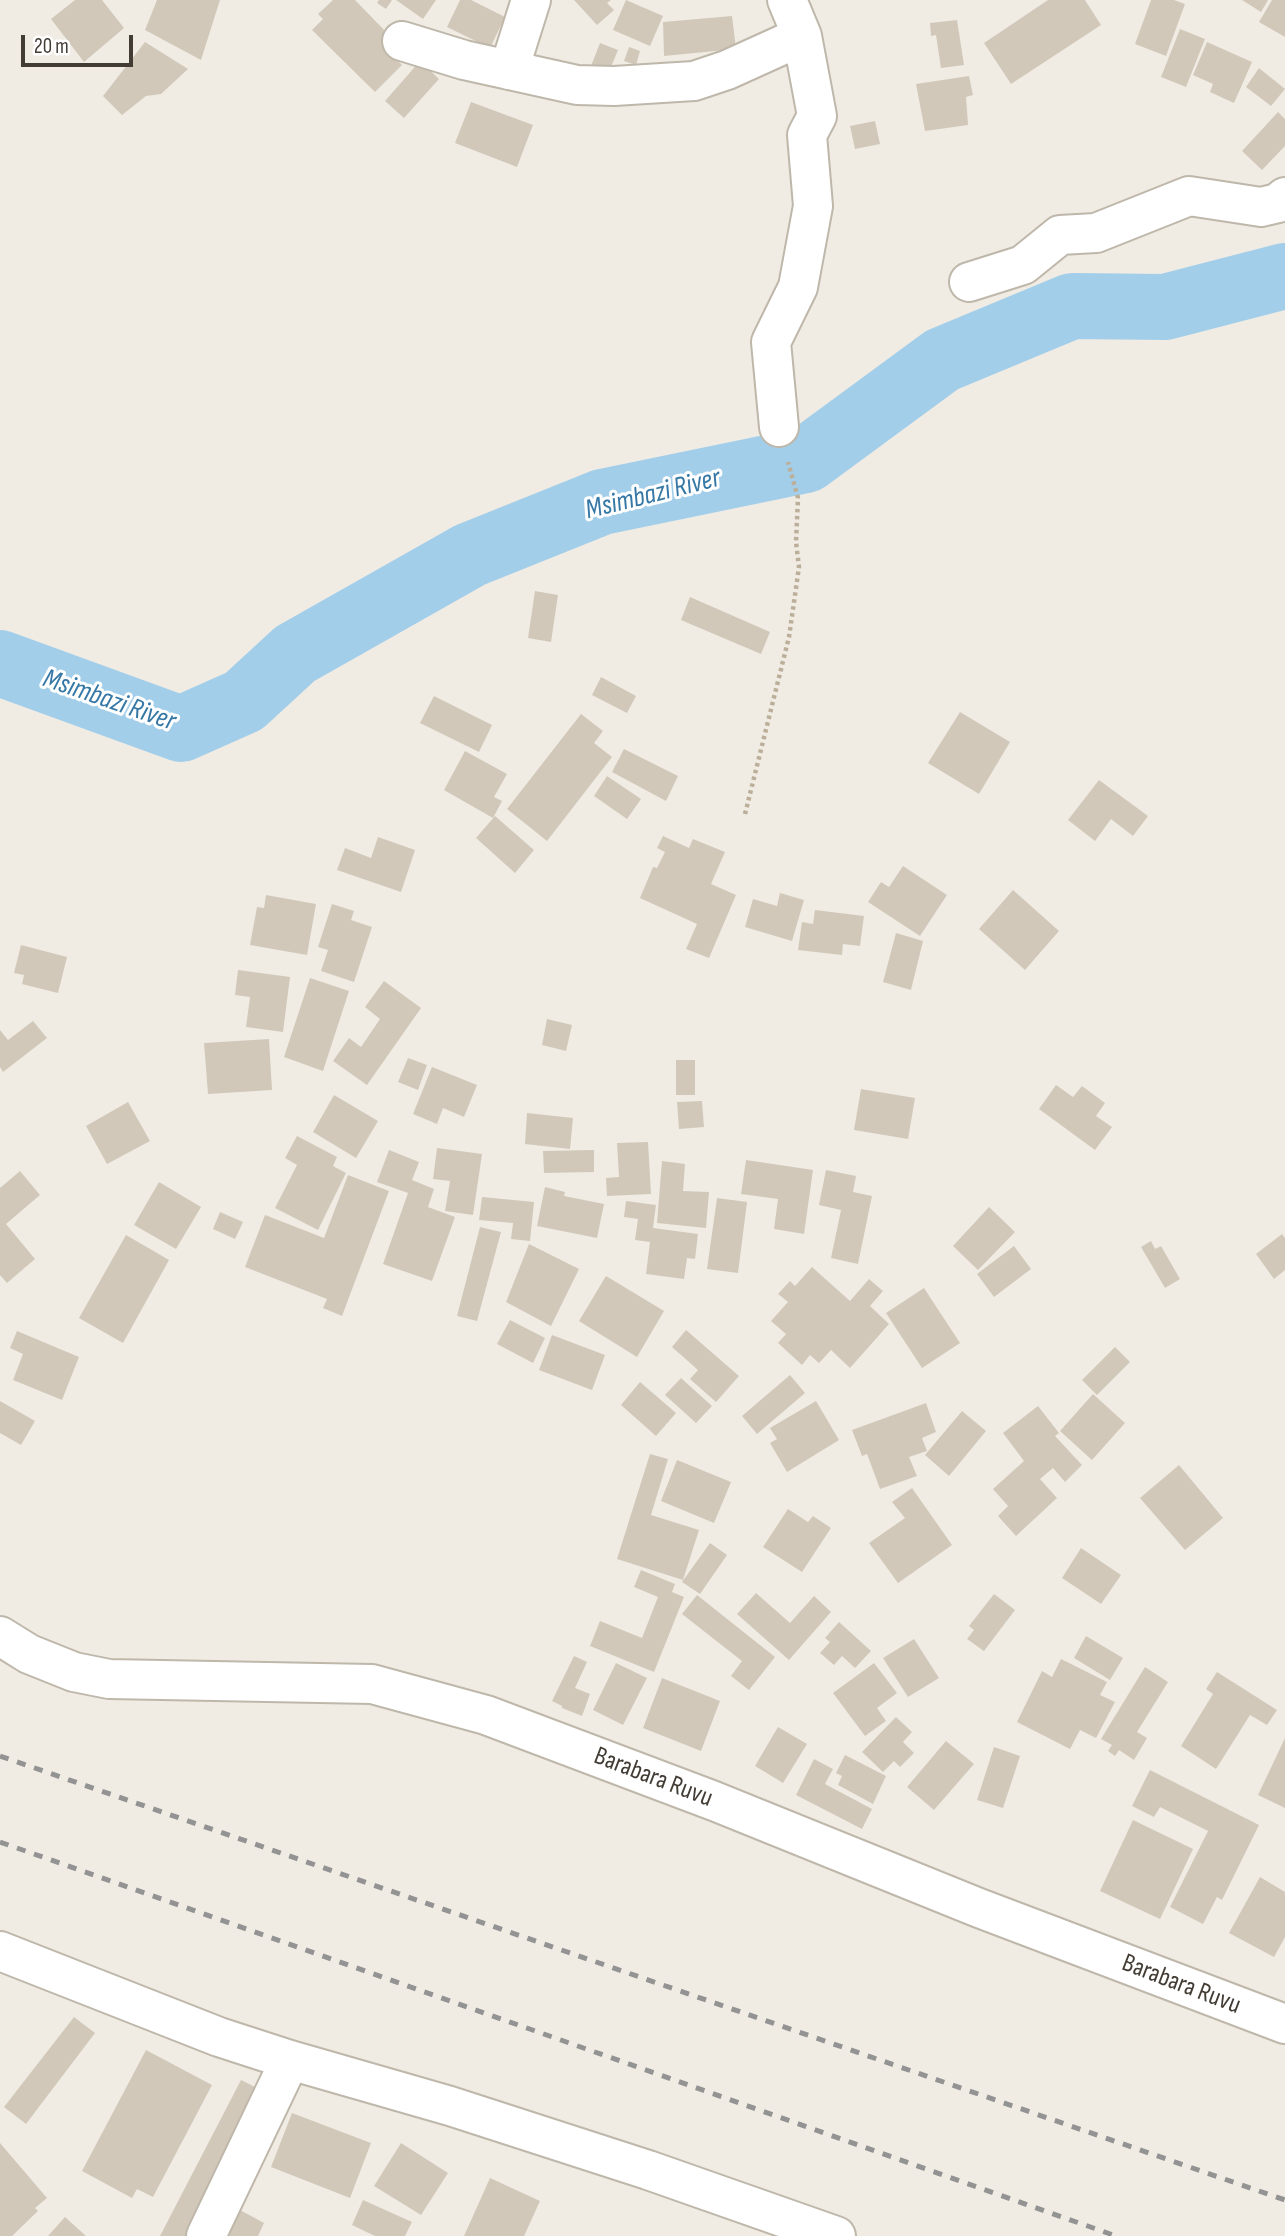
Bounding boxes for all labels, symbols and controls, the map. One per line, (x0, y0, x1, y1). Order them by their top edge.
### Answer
scale bar (24, 21, 136, 65)
text: 20 m (34, 34, 69, 59)
water label: Msimbazi River (582, 462, 724, 528)
water label: Msimbazi River (38, 663, 180, 739)
street label: Barabara Ruvu (589, 1741, 717, 1815)
street label: Barabara Ruvu (1117, 1948, 1245, 2022)

